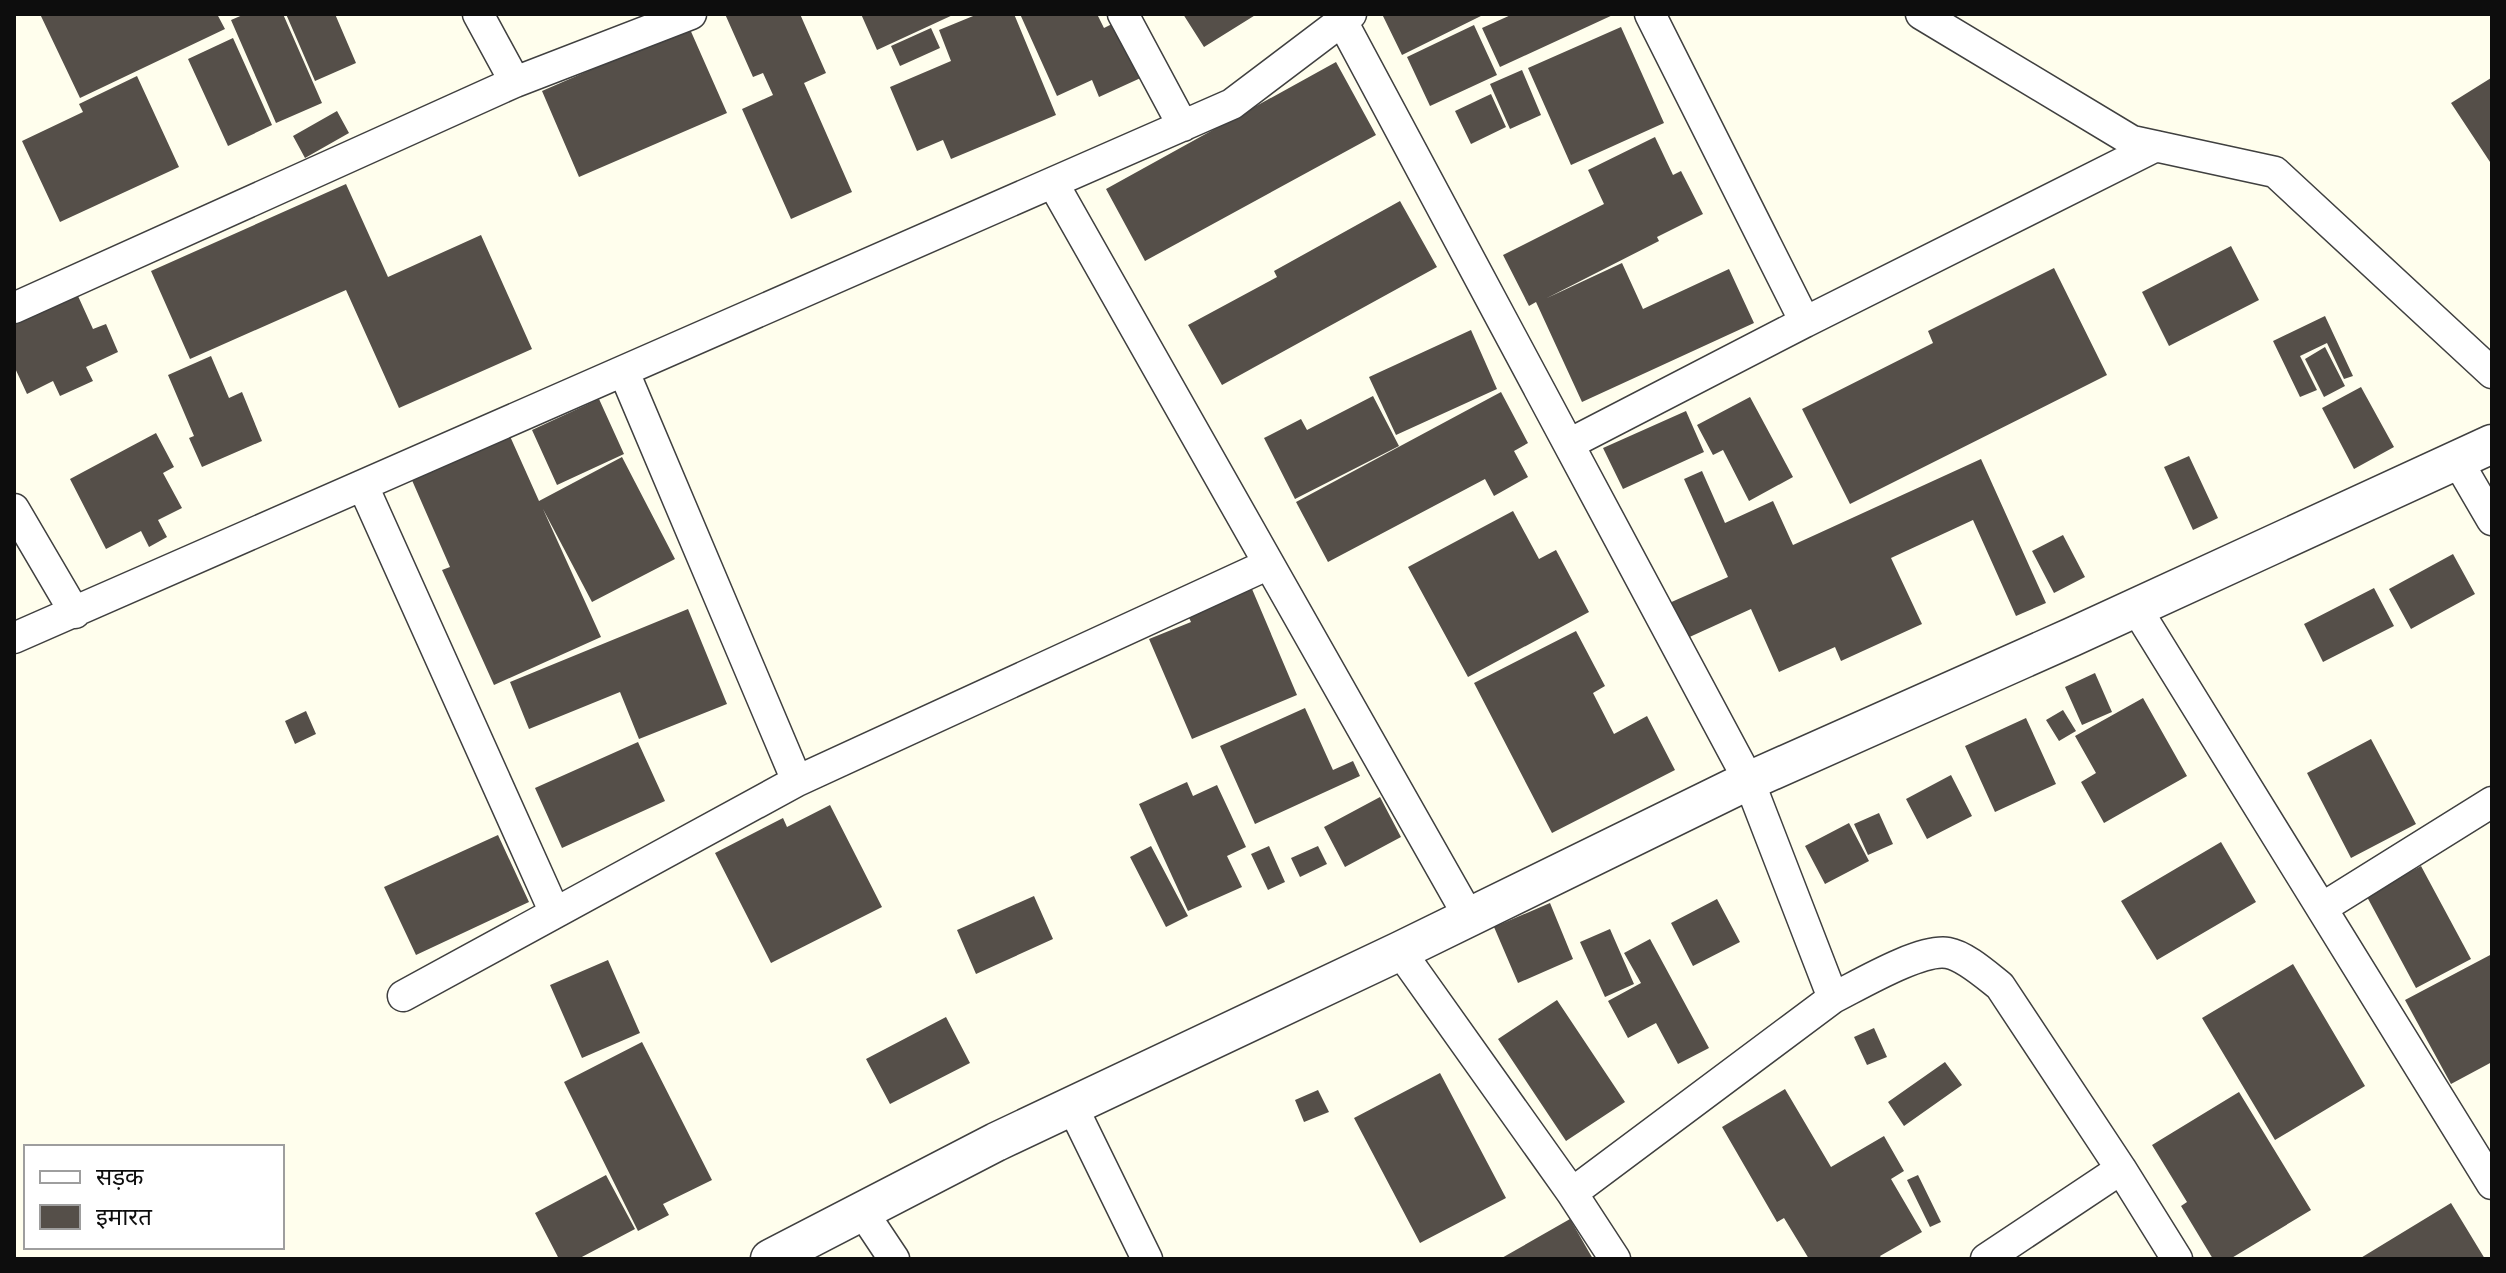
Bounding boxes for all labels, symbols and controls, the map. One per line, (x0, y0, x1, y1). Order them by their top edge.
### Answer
legend (24, 1145, 284, 1249)
text: सड़क (96, 1159, 144, 1191)
text: इमारत (96, 1199, 153, 1231)

